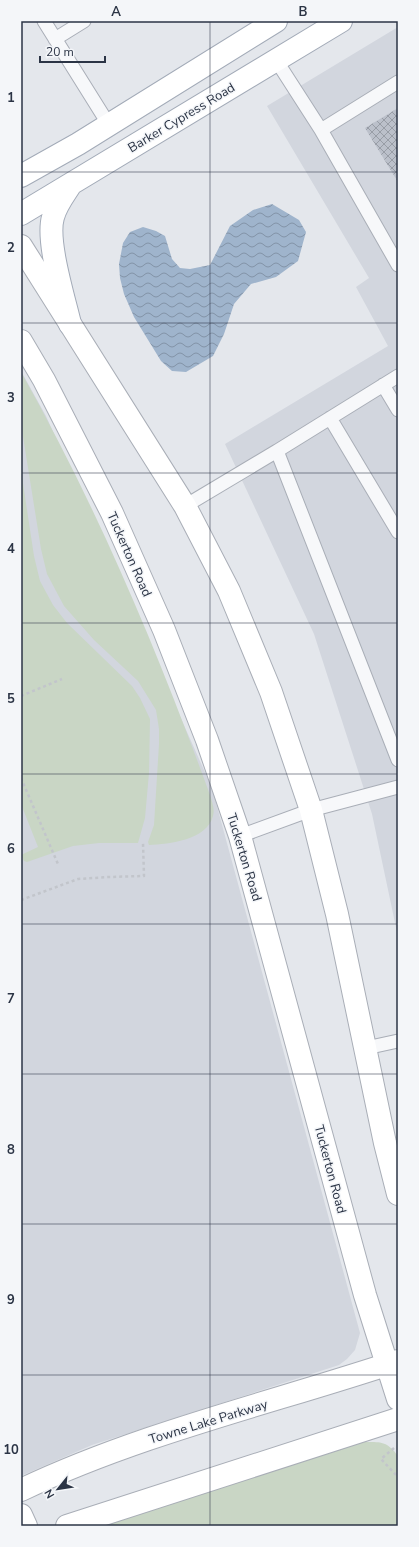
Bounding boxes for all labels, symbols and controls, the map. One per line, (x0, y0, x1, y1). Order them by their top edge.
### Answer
text: A (111, 3, 121, 21)
text: B (299, 3, 308, 21)
scale bar (40, 38, 105, 64)
text: 20 m (46, 44, 74, 60)
street label: Barker Cypress Road (125, 79, 238, 157)
text: 1 (7, 89, 15, 107)
text: 2 (7, 239, 15, 257)
text: 3 (7, 389, 15, 407)
street label: Tuckerton Road (102, 509, 156, 600)
text: 4 (7, 540, 15, 558)
text: 5 (7, 690, 15, 708)
street label: Tuckerton Road (222, 811, 266, 904)
text: 6 (7, 840, 15, 858)
text: 7 (7, 990, 15, 1008)
street label: Tuckerton Road (310, 1123, 351, 1216)
text: 8 (7, 1141, 15, 1159)
text: 9 (7, 1291, 15, 1309)
street label: Towne Lake Parkway (147, 1395, 270, 1449)
text: 10 (3, 1441, 19, 1459)
north arrow (38, 1469, 78, 1509)
text: N (41, 1486, 58, 1501)

